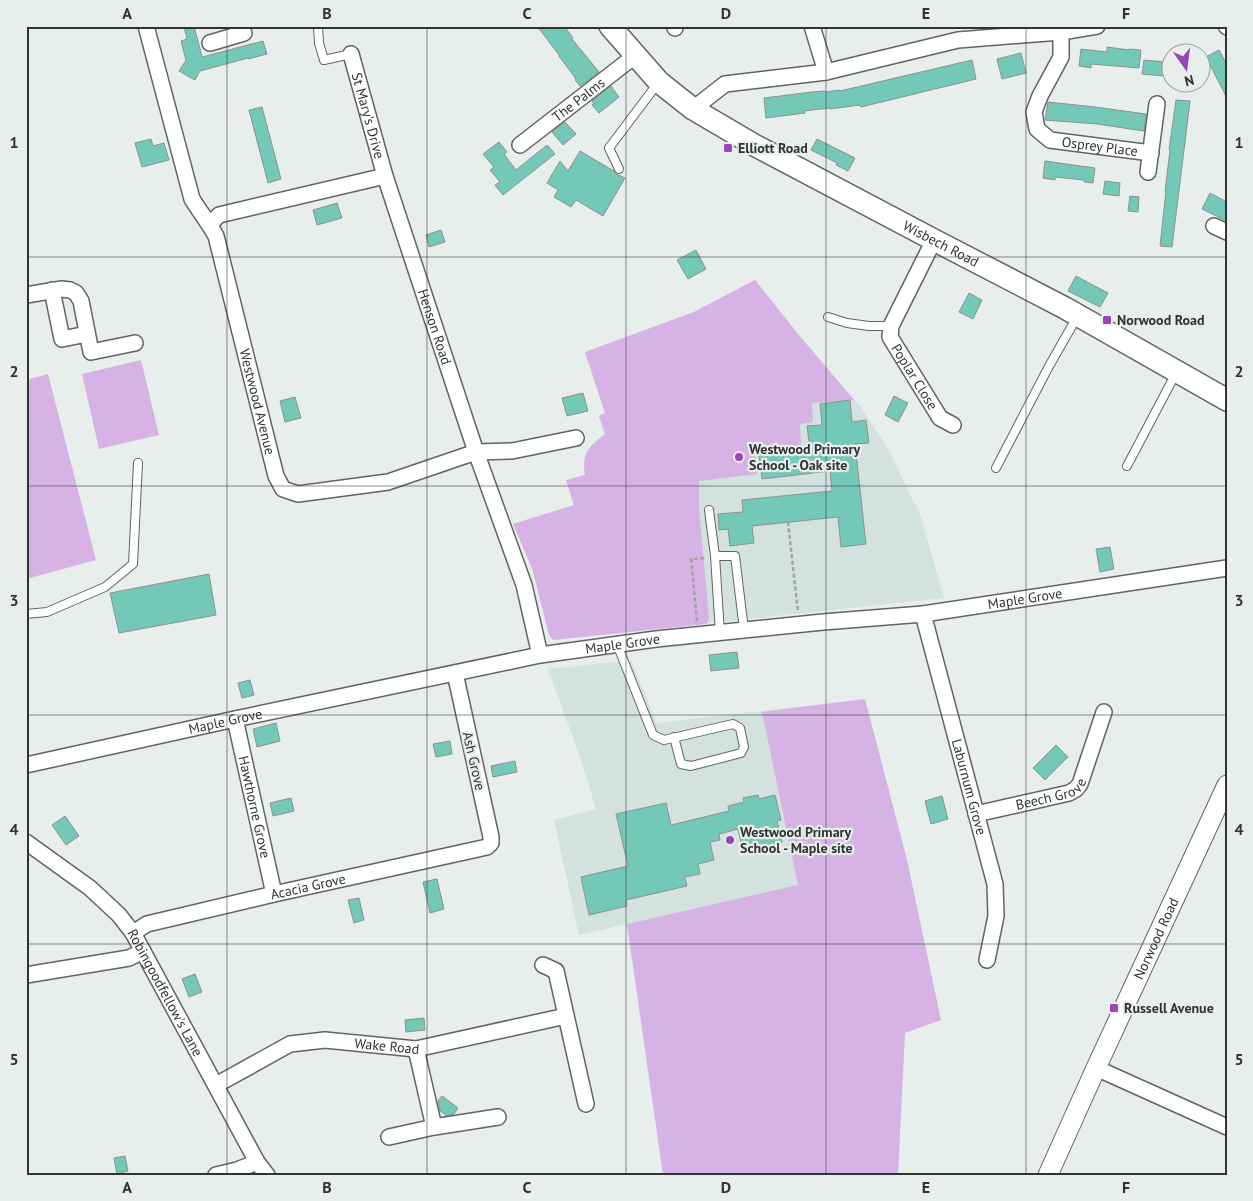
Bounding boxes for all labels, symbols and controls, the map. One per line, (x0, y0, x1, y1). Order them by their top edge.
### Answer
text: A (122, 3, 132, 23)
text: B (322, 3, 332, 23)
text: C (523, 3, 532, 23)
text: D (721, 3, 731, 23)
text: E (922, 3, 930, 23)
text: F (1122, 3, 1130, 23)
north arrow (1160, 42, 1210, 92)
street label: St Mary's Drive (348, 71, 389, 161)
text: N (1183, 71, 1196, 90)
street label: The Palms (548, 73, 609, 126)
text: 1 (9, 132, 19, 152)
text: 1 (1234, 132, 1244, 152)
street label: Osprey Place (1061, 133, 1139, 160)
place label: Elliott Road (738, 139, 808, 157)
marker: Elliott Road (722, 142, 734, 154)
street label: Wisbech Road (900, 216, 982, 271)
street label: Henson Road (414, 287, 456, 367)
place label: Norwood Road (1117, 311, 1205, 329)
marker: Norwood Road (1101, 314, 1113, 326)
street label: Poplar Close (887, 340, 942, 413)
street label: Westwood Avenue (236, 347, 279, 457)
text: 2 (9, 361, 19, 381)
text: 2 (1234, 361, 1244, 381)
place label: Westwood Primary School - Oak site (749, 440, 860, 474)
marker: Westwood Primary School - Oak site (733, 451, 745, 463)
street label: Maple Grove (986, 584, 1063, 613)
text: 3 (9, 590, 19, 610)
text: 3 (1234, 590, 1244, 610)
street label: Maple Grove (584, 630, 661, 658)
street label: Maple Grove (187, 705, 264, 738)
street label: Ash Grove (458, 730, 490, 792)
street label: Laburnum Grove (948, 737, 991, 837)
street label: Hawthorne Grove (234, 754, 275, 860)
street label: Beech Grove (1014, 776, 1090, 814)
text: 4 (9, 819, 19, 839)
text: 4 (1234, 819, 1244, 839)
place label: Westwood Primary School - Maple site (740, 823, 853, 857)
marker: Westwood Primary School - Maple site (724, 834, 736, 846)
street label: Acacia Grove (269, 869, 347, 904)
street label: Norwood Road (1129, 895, 1183, 982)
street label: Robingoodfellow's Lane (124, 926, 207, 1059)
place label: Russell Avenue (1124, 999, 1214, 1017)
marker: Russell Avenue (1108, 1002, 1120, 1014)
street label: Wake Road (354, 1034, 420, 1058)
text: 5 (9, 1049, 19, 1069)
text: 5 (1234, 1049, 1244, 1069)
text: A (122, 1177, 132, 1197)
text: B (322, 1177, 332, 1197)
text: C (523, 1177, 532, 1197)
text: D (721, 1177, 731, 1197)
text: E (922, 1177, 930, 1197)
text: F (1122, 1177, 1130, 1197)

